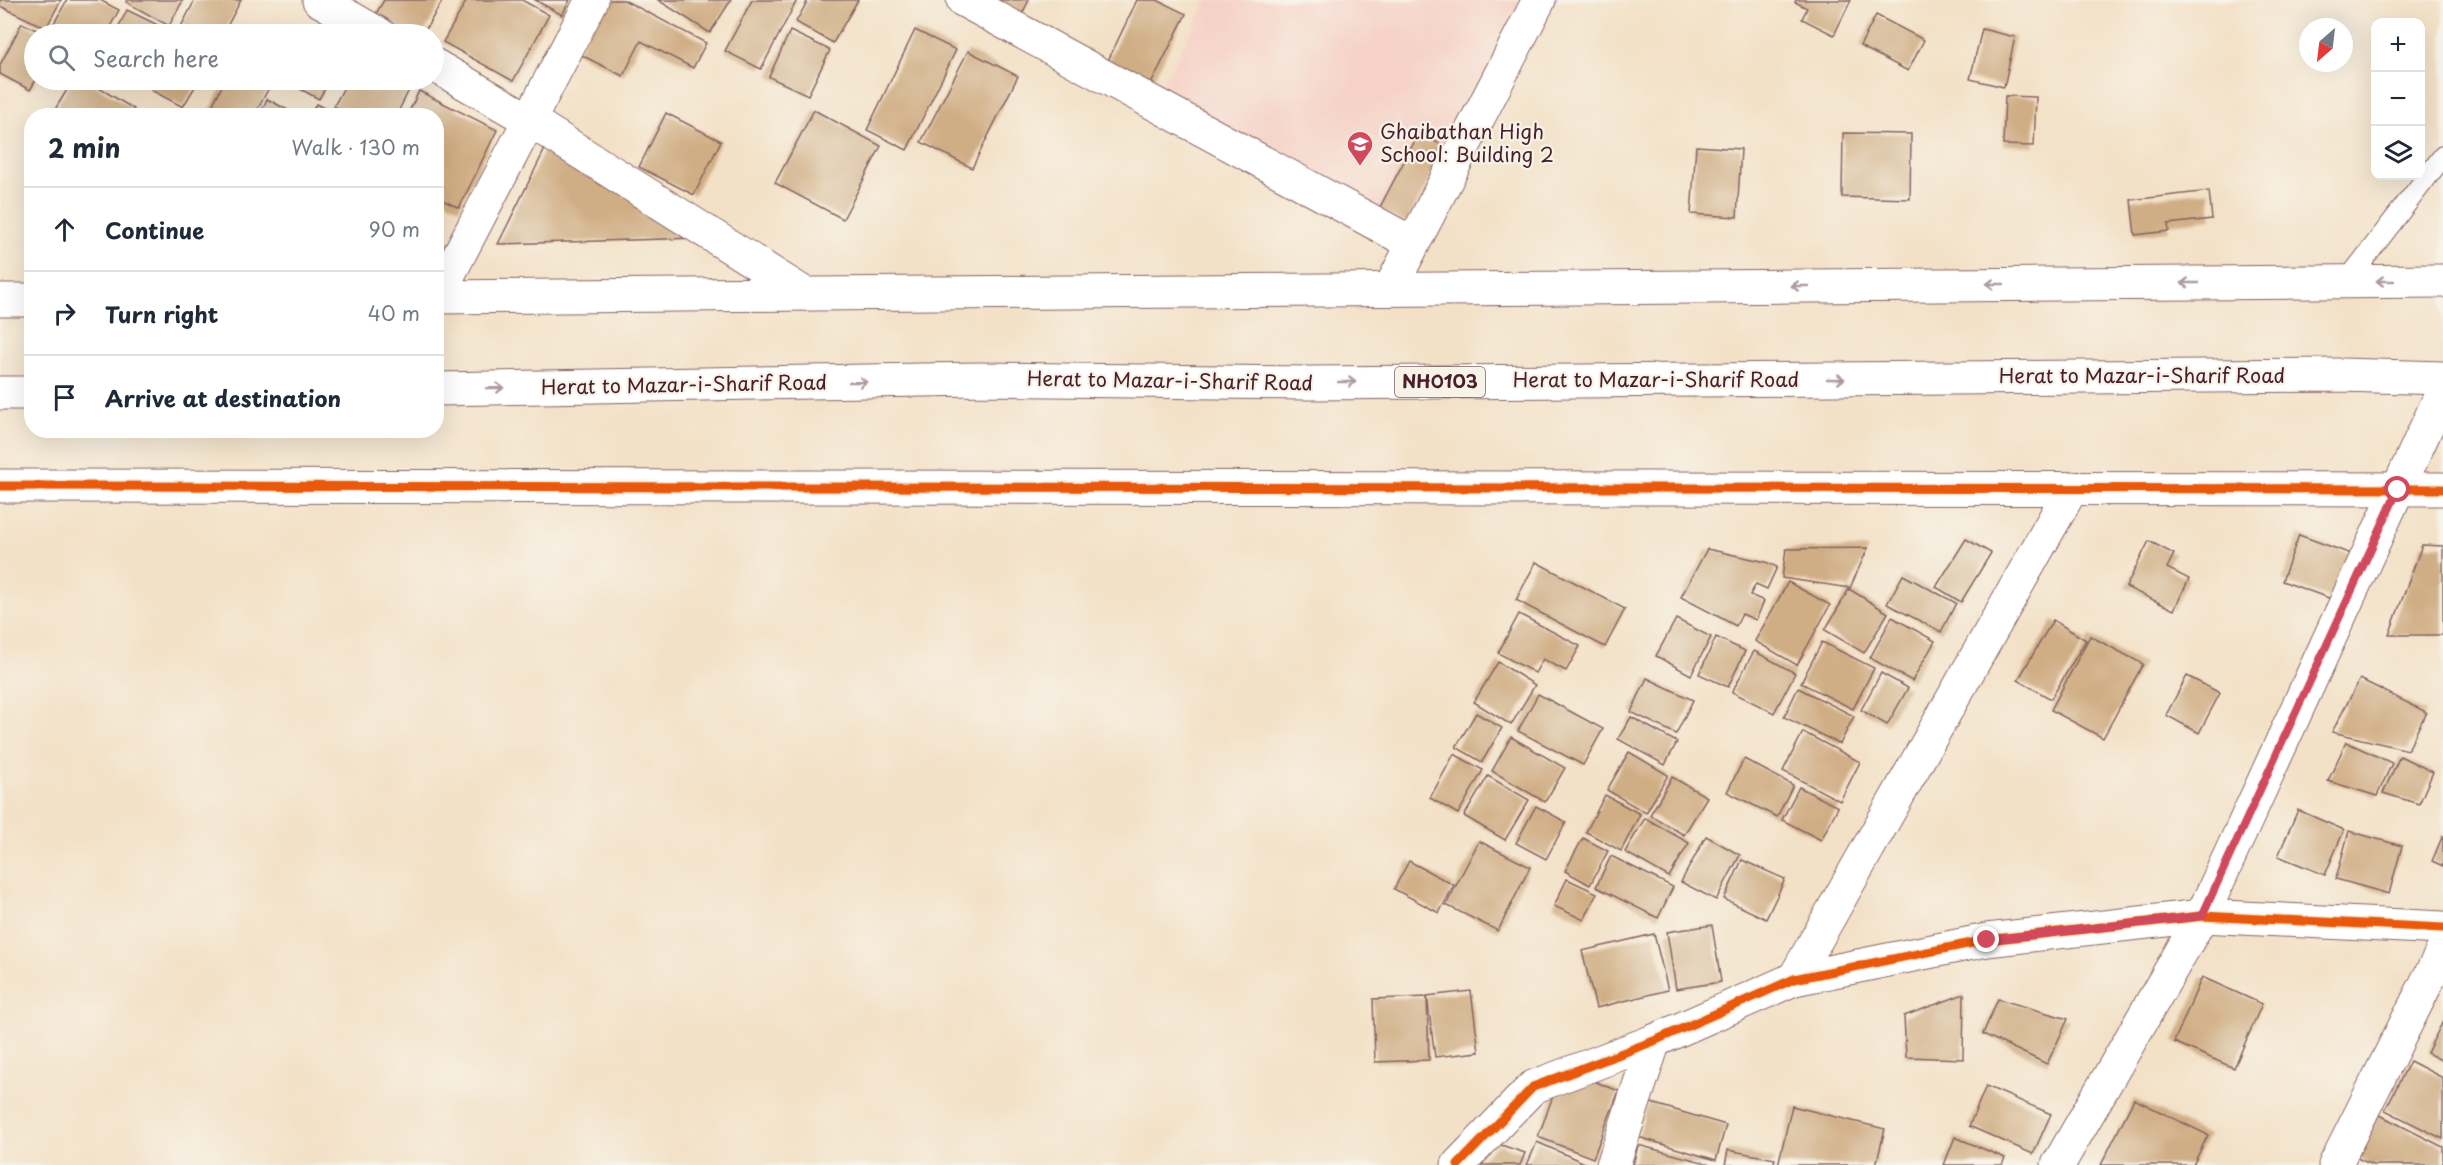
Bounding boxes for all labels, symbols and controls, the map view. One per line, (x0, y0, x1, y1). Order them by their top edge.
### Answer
north arrow (2299, 18, 2353, 72)
map controls (2371, 18, 2425, 180)
button: + (2371, 18, 2425, 72)
search box (24, 24, 444, 90)
icon: search (45, 41, 78, 74)
text: Search here (93, 41, 219, 74)
button: − (2371, 72, 2425, 126)
place label: Ghaibathan High School: Building 2 (1380, 116, 1554, 169)
button: layers (2371, 126, 2425, 180)
text: 2 min (48, 128, 121, 167)
school or university icon: Ghaibathan High School: Building 2 (1345, 129, 1375, 167)
text: Walk · 130 m (292, 132, 420, 162)
icon: ahead (48, 213, 81, 246)
text: Continue (105, 213, 204, 246)
text: 90 m (369, 214, 420, 244)
one-way arrow (2375, 275, 2395, 287)
one-way arrow (2180, 277, 2200, 289)
one-way arrow (1985, 278, 2005, 290)
one-way arrow (1790, 280, 1810, 292)
icon: right (48, 297, 81, 330)
text: Turn right (105, 297, 218, 330)
text: 40 m (368, 298, 420, 328)
street label: Herat to Mazar-i-Sharif Road (1999, 360, 2285, 390)
street label: Herat to Mazar-i-Sharif Road (1027, 363, 1313, 397)
street label: Herat to Mazar-i-Sharif Road (1513, 364, 1799, 394)
street label: Herat to Mazar-i-Sharif Road (541, 367, 827, 401)
road number: NH0103 (1395, 367, 1485, 397)
one-way arrow (1825, 373, 1845, 385)
one-way arrow (847, 376, 867, 387)
one-way arrow (1336, 376, 1356, 388)
icon: arrive (48, 381, 81, 414)
text: Arrive at destination (105, 381, 341, 414)
one-way arrow (484, 382, 504, 394)
route start (2384, 476, 2410, 502)
route end (1973, 926, 1999, 952)

